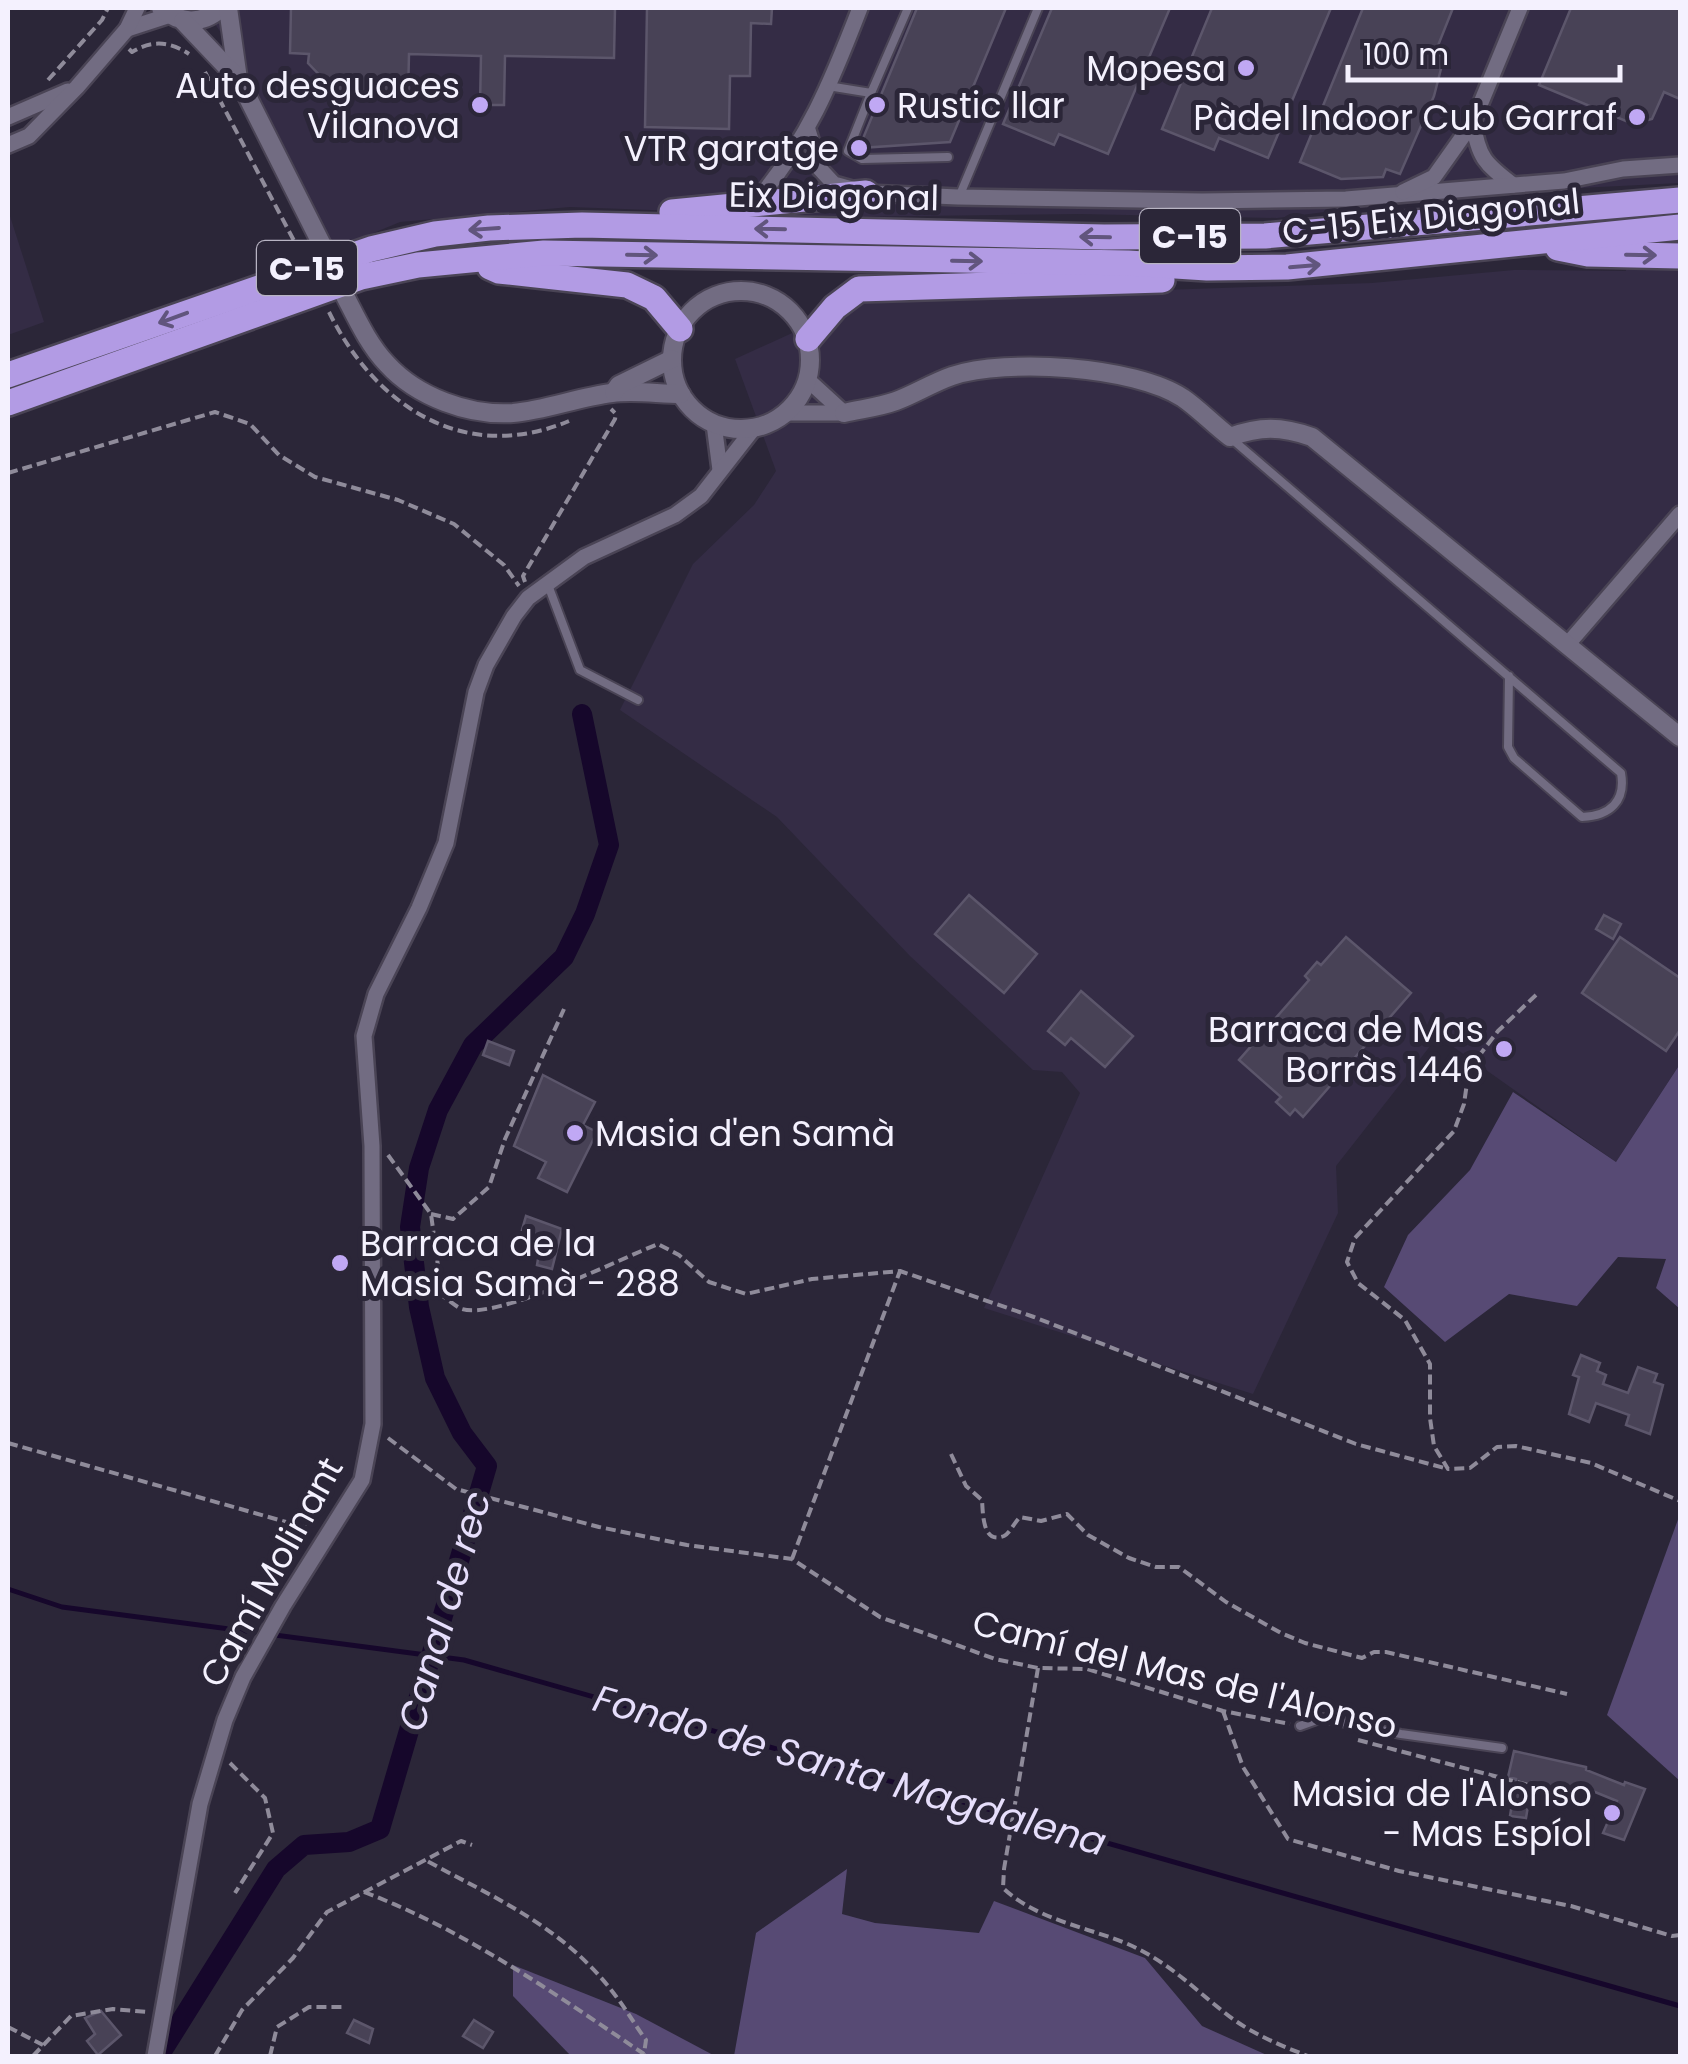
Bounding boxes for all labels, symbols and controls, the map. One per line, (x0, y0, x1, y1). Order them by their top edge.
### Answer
scale bar (1348, 20, 1620, 82)
text: 100 m (1363, 33, 1449, 76)
place label: Mopesa (1086, 44, 1226, 93)
marker: Mopesa (1235, 57, 1257, 79)
place label: Auto desguaces Vilanova (175, 61, 460, 150)
place label: Rustic llar (897, 81, 1065, 130)
place label: Pàdel Indoor Cub Garraf (1193, 93, 1617, 142)
marker: Auto desguaces Vilanova (469, 94, 491, 116)
marker: Rustic llar (866, 94, 888, 116)
marker: Pàdel Indoor Cub Garraf (1626, 106, 1648, 128)
place label: VTR garatge (624, 124, 839, 173)
marker: VTR garatge (848, 137, 870, 159)
street label: Eix Diagonal (728, 170, 940, 222)
street label: C-15 Eix Diagonal (1280, 176, 1582, 256)
road number: C-15 (1140, 209, 1240, 263)
one-way arrow (469, 220, 501, 239)
one-way arrow (754, 220, 786, 239)
one-way arrow (1079, 227, 1111, 246)
road number: C-15 (257, 241, 357, 295)
one-way arrow (1625, 245, 1657, 264)
one-way arrow (624, 246, 657, 264)
one-way arrow (950, 252, 982, 271)
one-way arrow (1288, 256, 1320, 275)
one-way arrow (159, 310, 190, 328)
place label: Barraca de Mas Borràs 1446 (1208, 1005, 1484, 1094)
marker: Barraca de Mas Borràs 1446 (1493, 1038, 1515, 1060)
place label: Masia d'en Samà (595, 1109, 895, 1158)
marker: Masia d'en Samà (564, 1122, 586, 1144)
place label: Barraca de la Masia Samà - 288 (360, 1219, 680, 1308)
marker: Barraca de la Masia Samà - 288 (329, 1252, 351, 1274)
street label: Camí Molinant (188, 1448, 354, 1696)
water label: Canal de rec (384, 1485, 504, 1737)
street label: Camí del Mas de l'Alonso (968, 1597, 1402, 1751)
water label: Fondo de Santa Magdalena (587, 1671, 1113, 1869)
place label: Masia de l'Alonso - Mas Espíol (1292, 1769, 1592, 1858)
marker: Masia de l'Alonso - Mas Espíol (1601, 1802, 1623, 1824)

